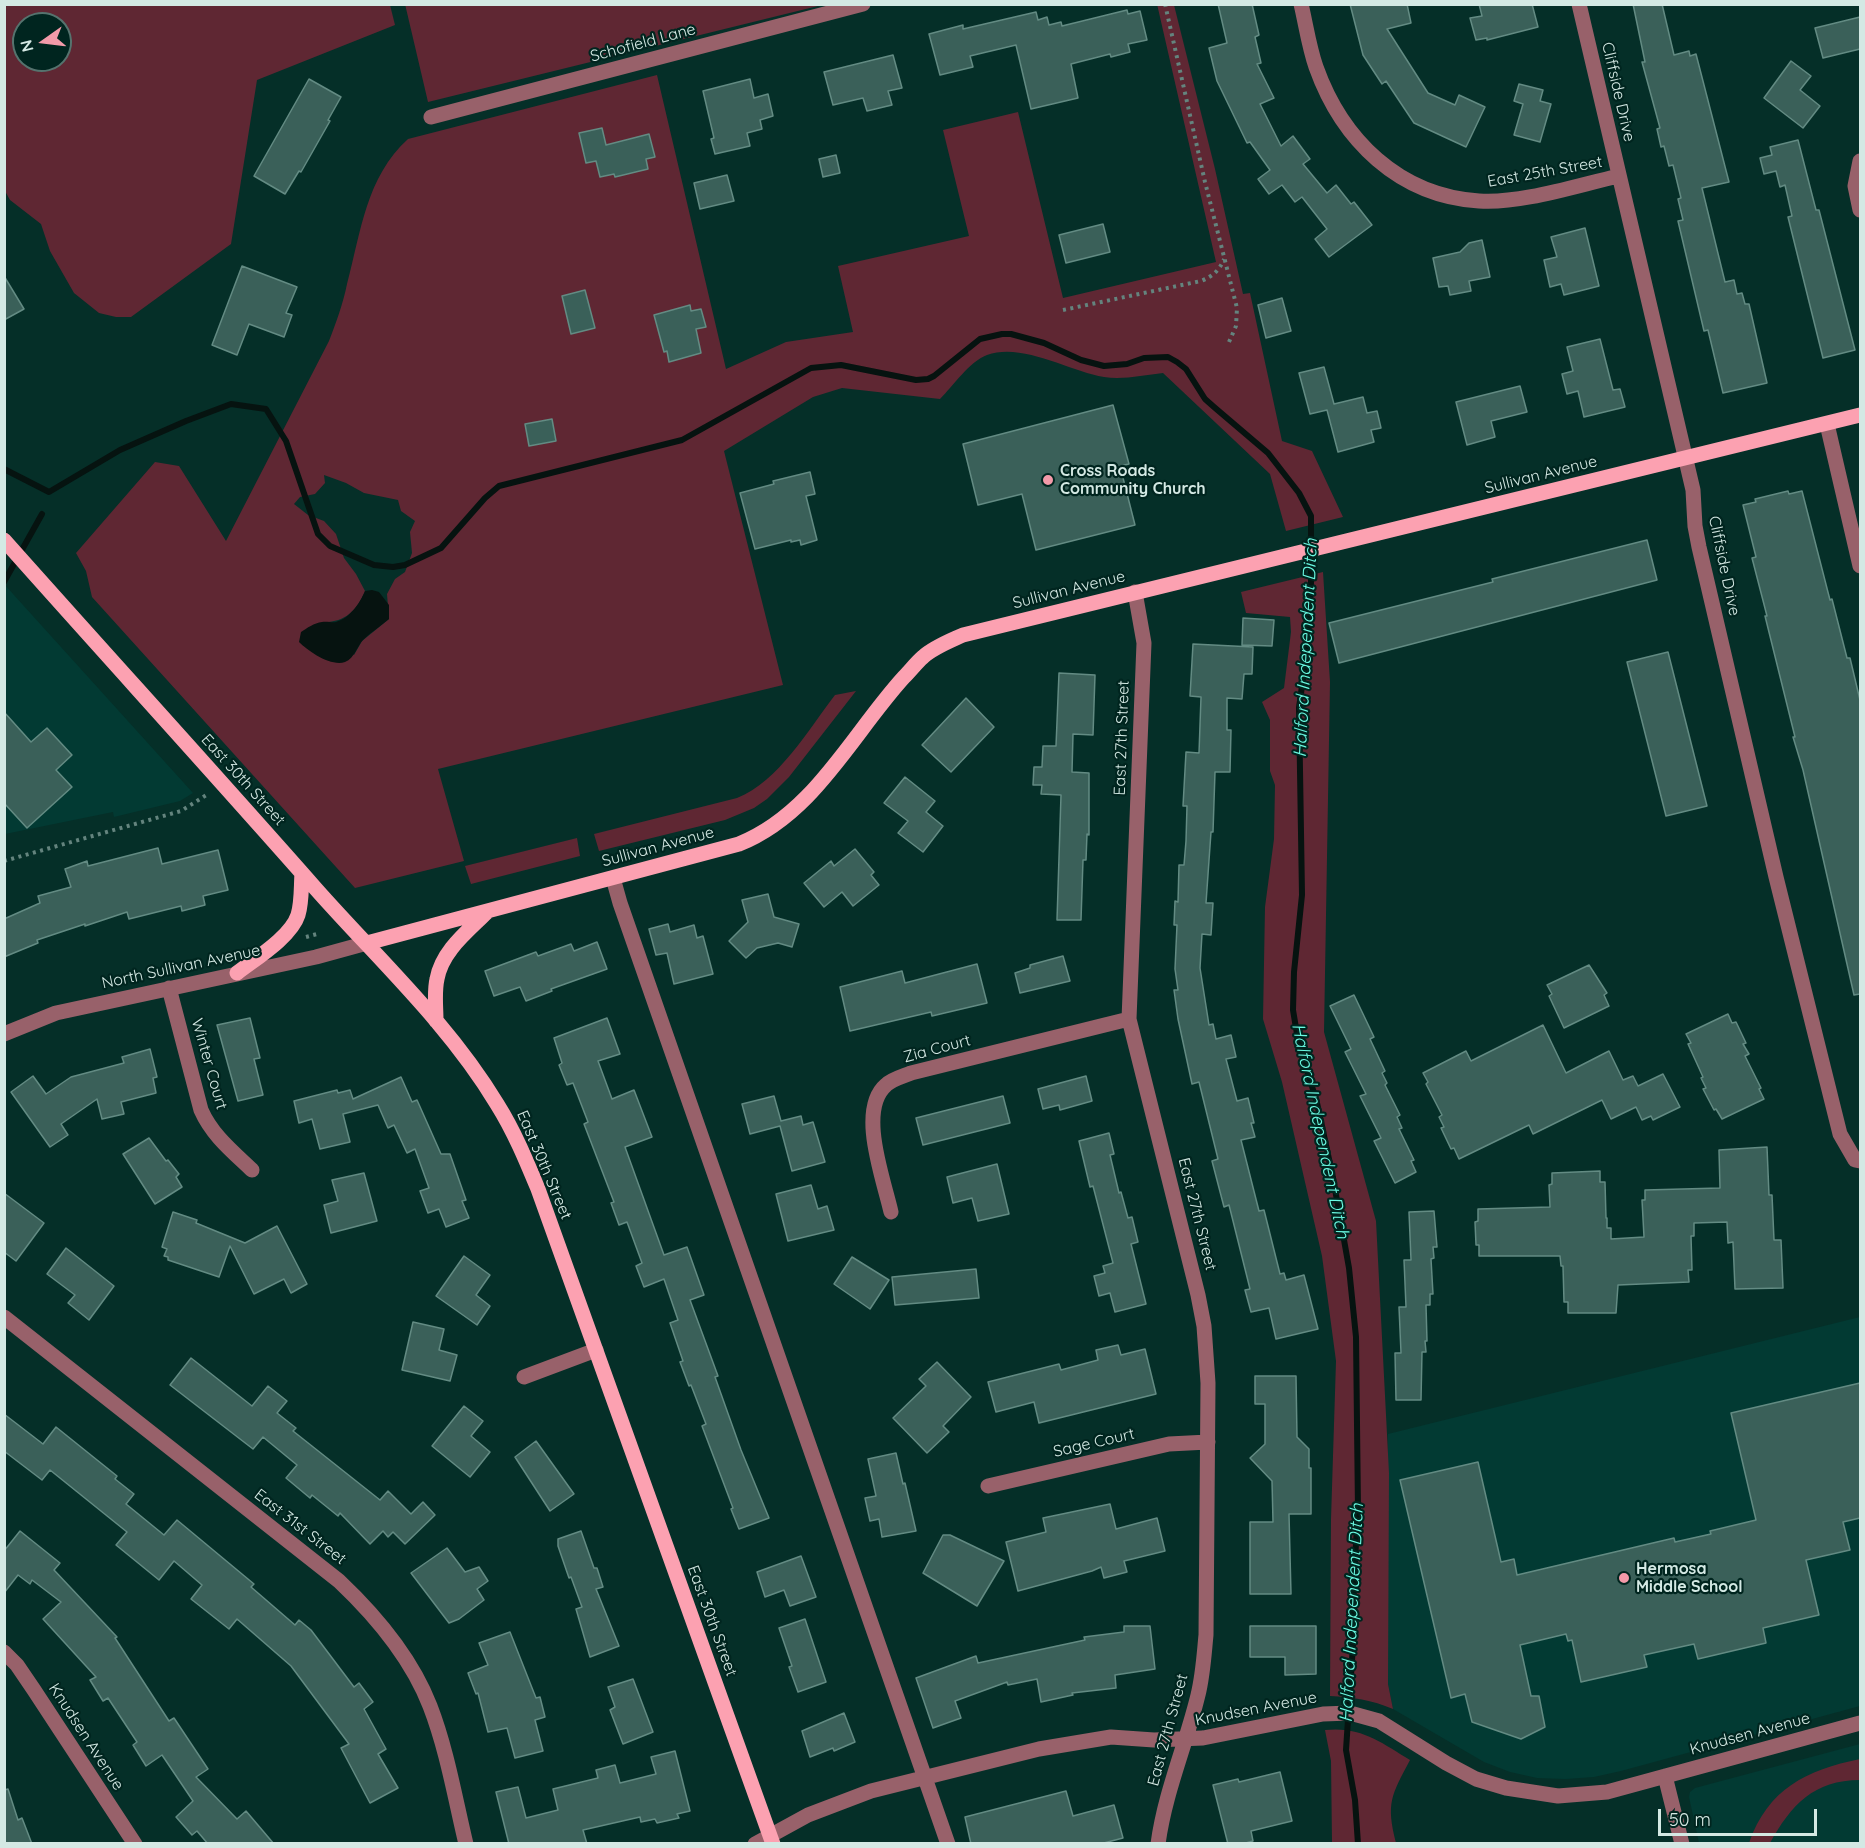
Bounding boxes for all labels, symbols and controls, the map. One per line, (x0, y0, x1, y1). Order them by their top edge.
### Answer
north arrow (12, 12, 72, 72)
street label: Schofield Lane (588, 20, 698, 66)
text: N (15, 38, 38, 54)
street label: Cliffside Drive (1597, 40, 1639, 144)
street label: East 25th Street (1486, 152, 1604, 192)
street label: Sullivan Avenue (1483, 452, 1599, 498)
place label: Cross Roads Community Church (1060, 461, 1206, 499)
marker: Cross Roads Community Church (1041, 473, 1055, 487)
street label: Cliffside Drive (1704, 514, 1744, 618)
water label: Halford Independent Ditch (1289, 538, 1323, 758)
street label: Sullivan Avenue (1011, 567, 1127, 613)
street label: East 27th Street (1110, 680, 1134, 796)
street label: East 30th Street (197, 730, 289, 830)
street label: Sullivan Avenue (600, 823, 716, 871)
street label: North Sullivan Avenue (100, 941, 262, 993)
street label: Winter Court (187, 1016, 231, 1112)
water label: Halford Independent Ditch (1287, 1021, 1353, 1241)
street label: Zia Court (901, 1031, 973, 1067)
street label: East 30th Street (512, 1108, 576, 1222)
street label: East 27th Street (1174, 1156, 1220, 1272)
street label: Sage Court (1052, 1424, 1136, 1462)
street label: East 31st Street (250, 1485, 350, 1569)
water label: Halford Independent Ditch (1335, 1503, 1369, 1723)
place label: Hermosa Middle School (1636, 1559, 1743, 1597)
street label: East 30th Street (683, 1563, 741, 1679)
marker: Hermosa Middle School (1617, 1571, 1631, 1585)
street label: East 27th Street (1144, 1672, 1192, 1788)
street label: Knudsen Avenue (44, 1680, 128, 1794)
street label: Knudsen Avenue (1194, 1688, 1318, 1730)
street label: Knudsen Avenue (1688, 1709, 1812, 1759)
scale bar (1661, 1797, 1820, 1835)
text: 50 m (1669, 1808, 1711, 1831)

